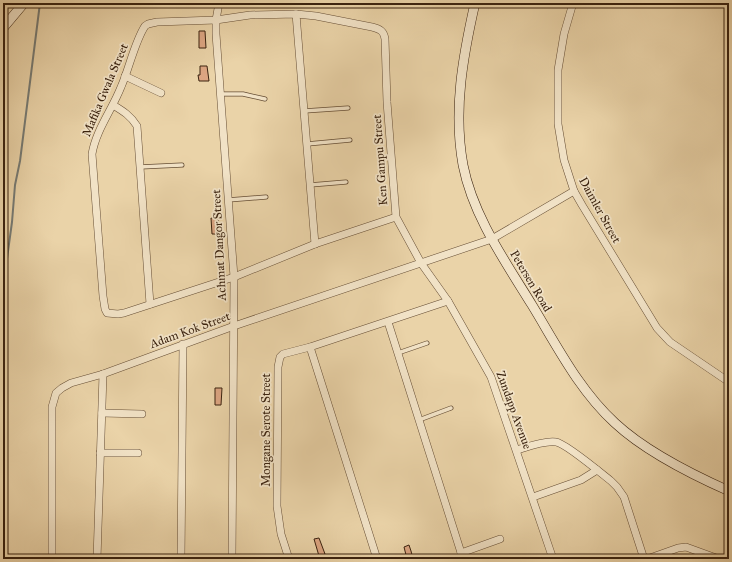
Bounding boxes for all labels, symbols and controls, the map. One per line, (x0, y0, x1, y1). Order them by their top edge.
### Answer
street label: Mafika Gwala Street (79, 41, 131, 139)
street label: Ken Gampu Street (370, 113, 390, 206)
street label: Daimler Street (576, 175, 624, 246)
street label: Achmat Dangor Street (209, 188, 230, 302)
street label: Petersen Road (507, 248, 555, 314)
street label: Adam Kok Street (147, 309, 233, 351)
street label: Zundapp Avenue (493, 369, 535, 451)
street label: Mongane Serote Street (259, 372, 274, 487)

